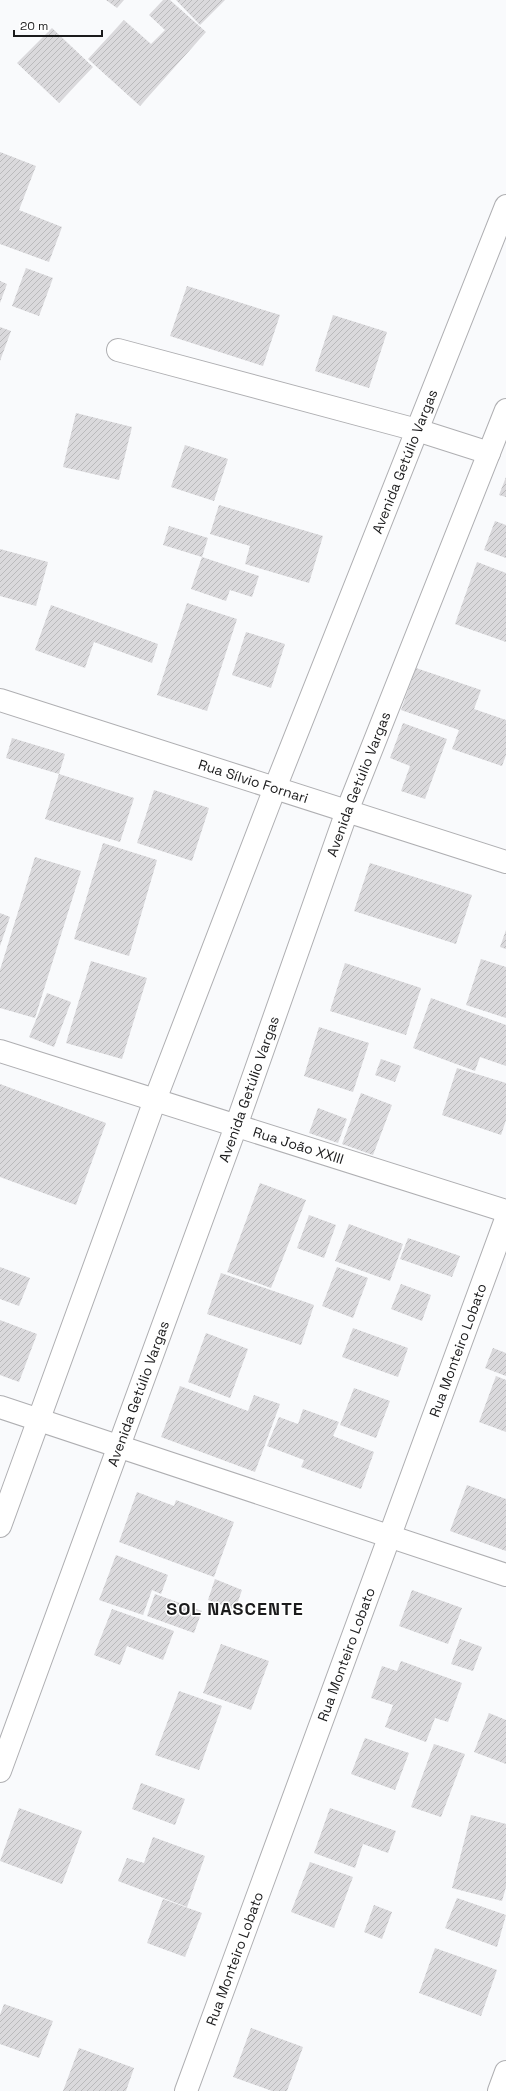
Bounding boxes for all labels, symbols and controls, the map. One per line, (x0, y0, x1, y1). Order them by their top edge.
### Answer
scale bar (14, 12, 102, 38)
text: 20 m (20, 18, 48, 34)
street label: Avenida Getúlio Vargas (368, 387, 441, 536)
street label: Avenida Getúlio Vargas (323, 709, 394, 859)
street label: Rua Sílvio Fornari (196, 755, 311, 807)
street label: Avenida Getúlio Vargas (215, 1014, 283, 1165)
street label: Rua João XXIII (251, 1123, 346, 1168)
street label: Rua Monteiro Lobato (425, 1281, 491, 1420)
street label: Avenida Getúlio Vargas (103, 1318, 173, 1469)
street label: Rua Monteiro Lobato (313, 1585, 379, 1724)
district label: SOL NASCENTE (166, 1597, 304, 1620)
street label: Rua Monteiro Lobato (202, 1889, 267, 2028)

